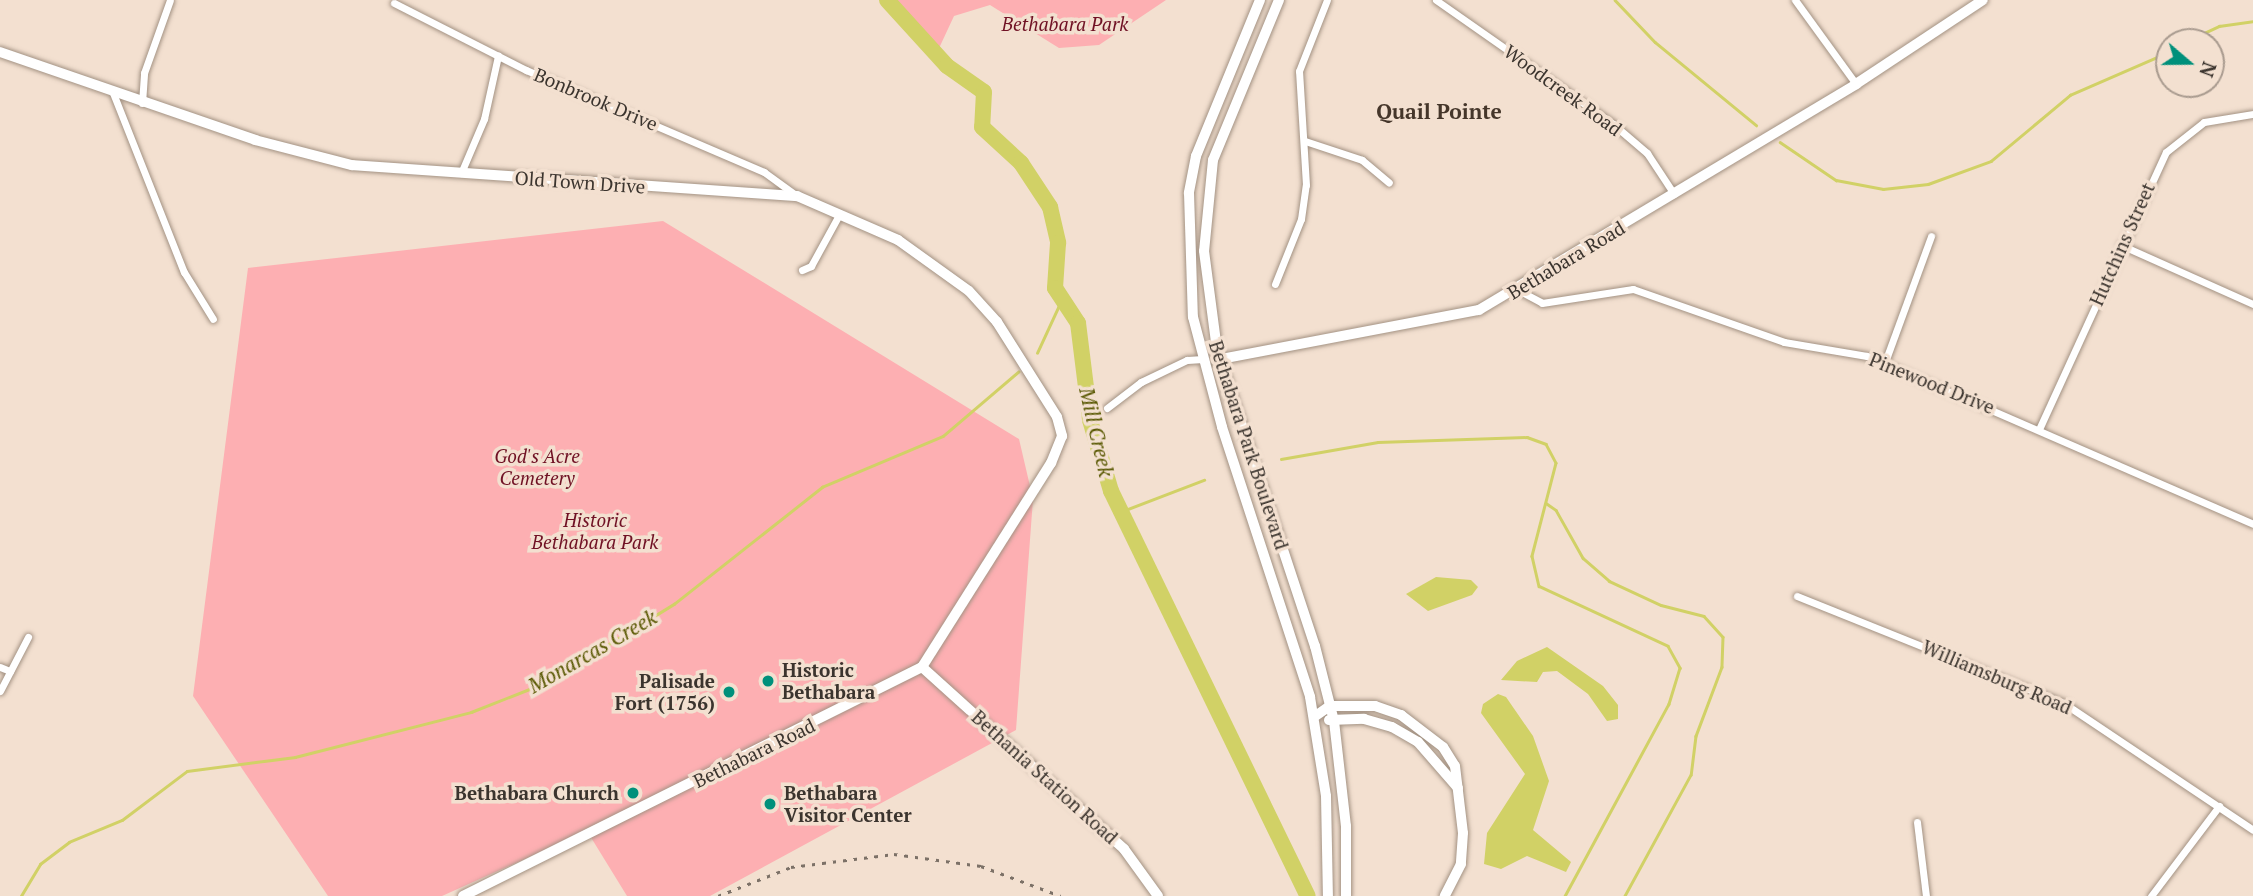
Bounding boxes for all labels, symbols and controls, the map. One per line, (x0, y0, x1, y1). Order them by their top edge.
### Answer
park label: Bethabara Park (1002, 13, 1128, 35)
north arrow (2155, 28, 2225, 98)
street label: Woodcreek Road (1500, 40, 1626, 140)
text: N (2194, 59, 2223, 81)
street label: Bonbrook Drive (531, 63, 661, 135)
district label: Quail Pointe (1376, 98, 1502, 124)
street label: Old Town Drive (514, 166, 646, 198)
street label: Hutchins Street (2085, 179, 2159, 309)
street label: Bethabara Road (1503, 216, 1629, 304)
street label: Bethabara Park Boulevard (1204, 338, 1294, 552)
street label: Pinewood Drive (1866, 348, 1998, 418)
water label: Mill Creek (1074, 385, 1120, 479)
park label: God's Acre Cemetery (494, 445, 580, 489)
park label: Historic Bethabara Park (532, 509, 658, 553)
water label: Monarcas Creek (523, 604, 661, 698)
street label: Williamsburg Road (1919, 635, 2075, 719)
place label: Historic Bethabara (782, 659, 875, 703)
place label: Palisade Fort (1756) (615, 670, 715, 714)
marker: Historic Bethabara (760, 673, 776, 689)
marker: Palisade Fort (1756) (721, 684, 737, 700)
street label: Bethania Station Road (967, 705, 1123, 849)
street label: Bethabara Road (689, 714, 819, 792)
place label: Bethabara Church (455, 782, 619, 804)
place label: Bethabara Visitor Center (784, 782, 912, 826)
marker: Bethabara Church (625, 785, 641, 801)
marker: Bethabara Visitor Center (762, 796, 778, 812)

